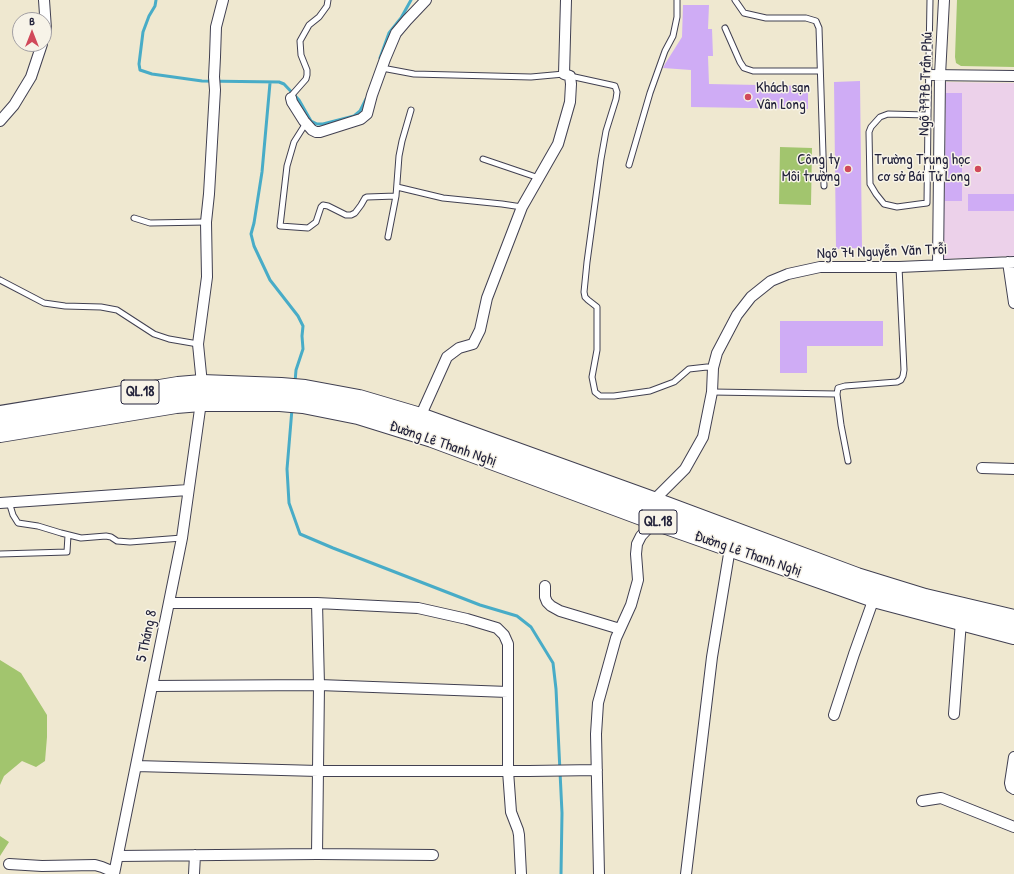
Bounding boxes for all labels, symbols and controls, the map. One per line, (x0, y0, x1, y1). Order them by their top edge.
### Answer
north arrow (12, 12, 52, 52)
text: B (29, 14, 35, 28)
street label: Ngõ 797B Trần Phú (915, 32, 937, 136)
place label: Khách sạn Vân Long (756, 79, 810, 114)
marker: Khách sạn Vân Long (743, 92, 753, 102)
place label: Công ty Môi trường (782, 151, 840, 186)
place label: Trường Trung học cơ sở Bái Tử Long (874, 151, 970, 186)
marker: Công ty Môi trường (843, 164, 853, 174)
marker: Trường Trung học cơ sở Bái Tử Long (973, 164, 983, 174)
street label: Ngõ 74 Nguyễn Văn Trỗi (816, 241, 948, 263)
road number: QL.18 (121, 380, 159, 404)
street label: Đường Lê Thanh Nghị (387, 417, 499, 471)
road number: QL.18 (639, 510, 677, 534)
street label: Đường Lê Thanh Nghị (692, 527, 804, 581)
street label: 5 Tháng 8 (133, 609, 161, 663)

